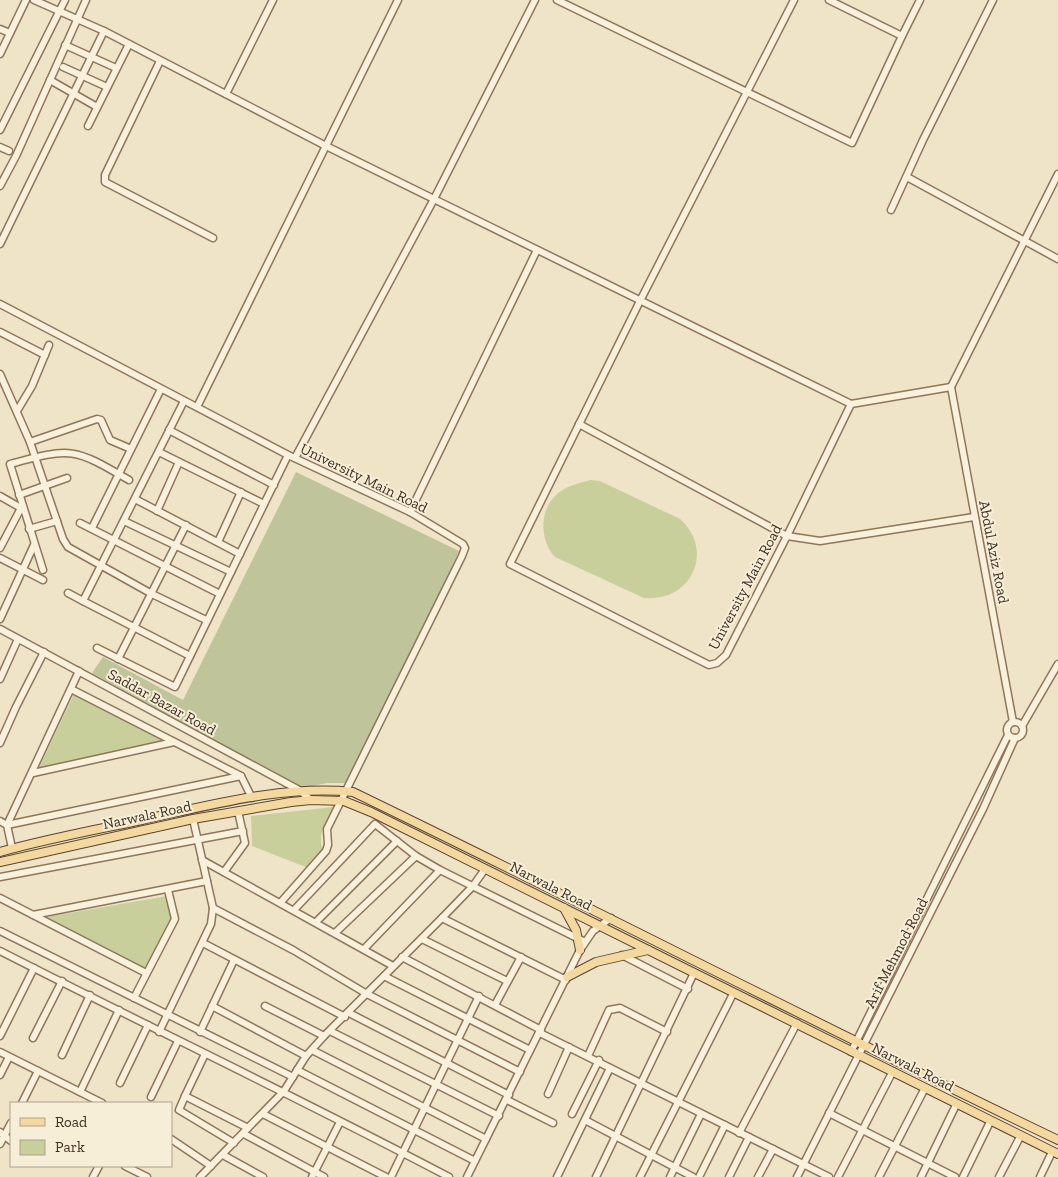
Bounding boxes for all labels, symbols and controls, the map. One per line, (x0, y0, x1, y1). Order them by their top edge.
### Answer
street label: University Main Road (297, 439, 431, 517)
street label: Abdul Aziz Road (975, 499, 1013, 606)
street label: University Main Road (704, 520, 786, 653)
street label: Saddar Bazar Road (105, 665, 220, 739)
street label: Narwala Road (101, 797, 194, 833)
street label: Narwala Road (507, 858, 596, 915)
street label: Arif Mehmod Road (860, 894, 932, 1011)
street label: Narwala Road (869, 1039, 958, 1096)
legend (10, 1102, 172, 1167)
text: Road (55, 1113, 88, 1131)
text: Park (55, 1138, 85, 1156)

